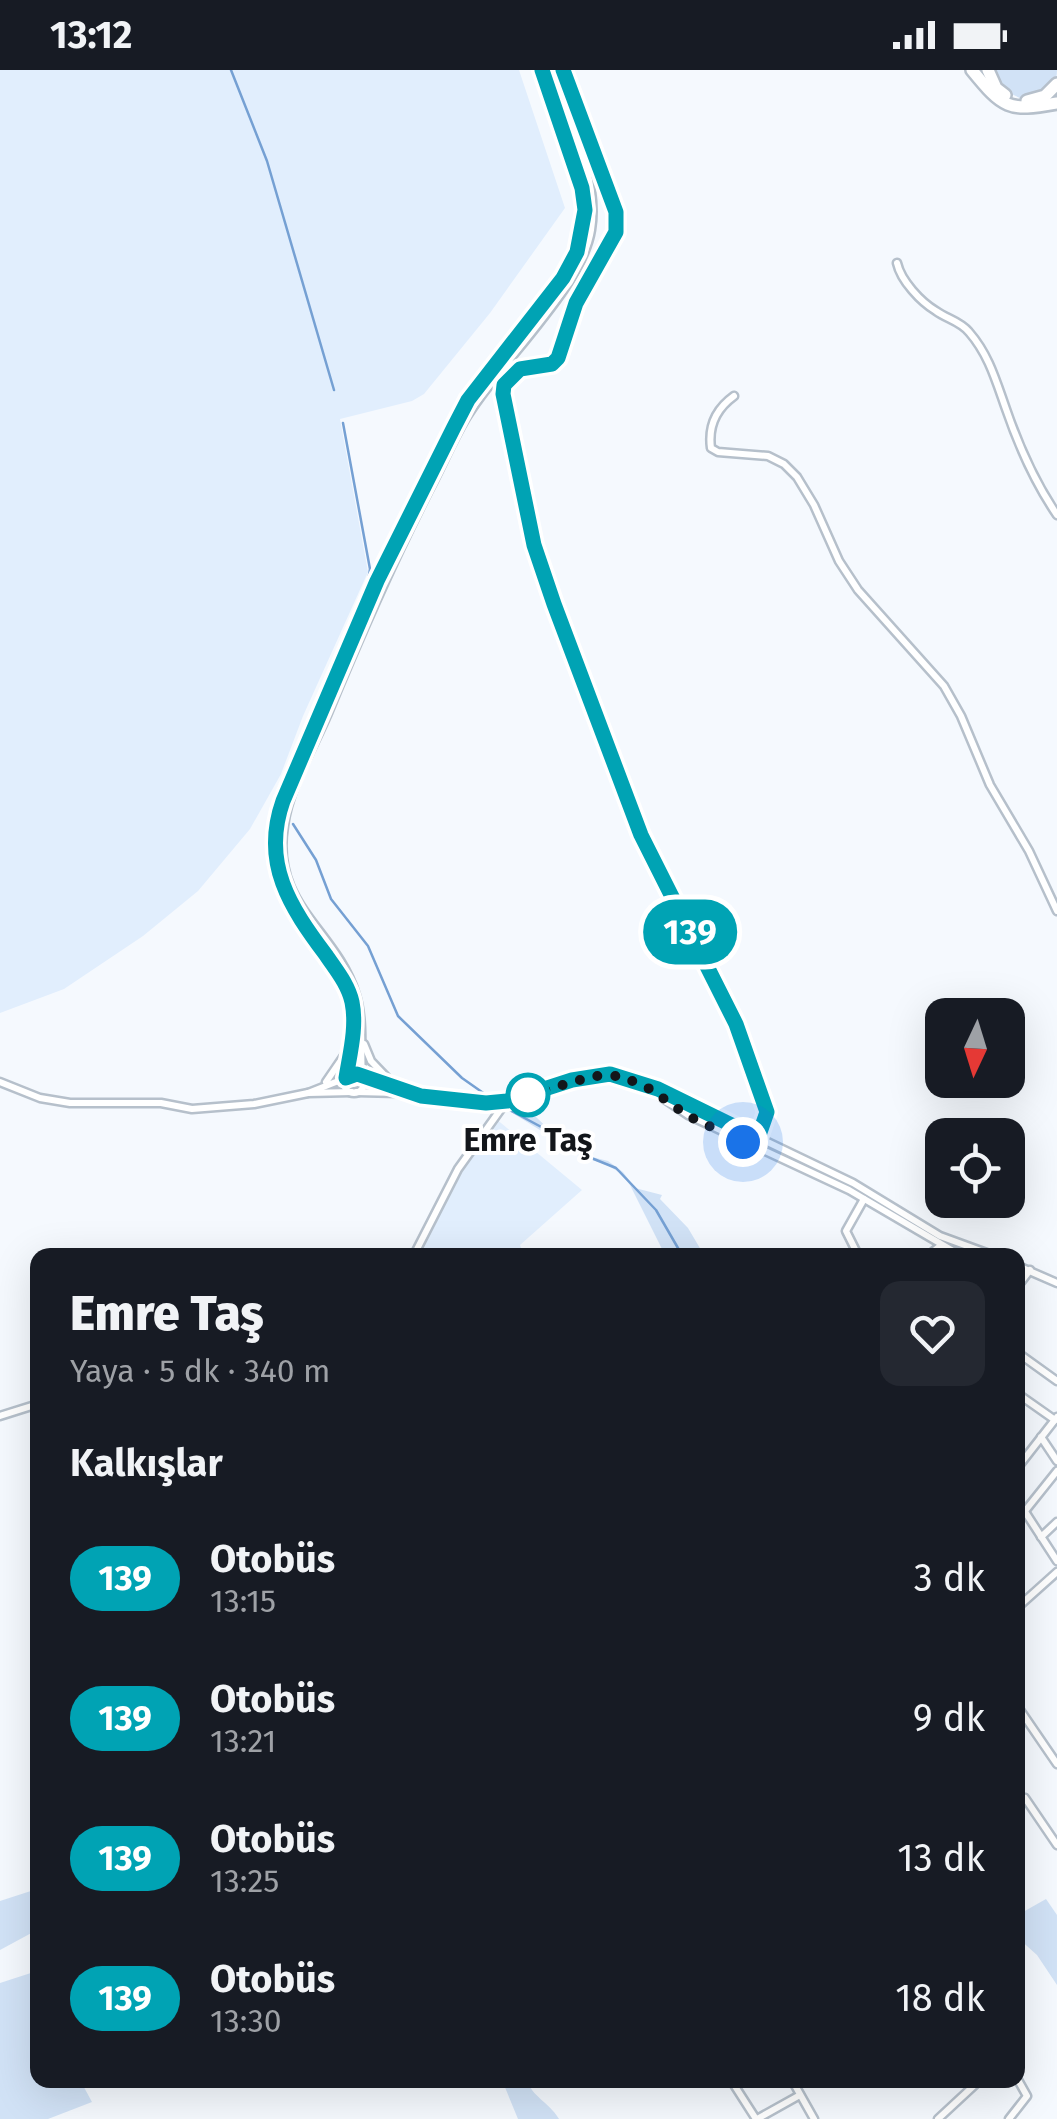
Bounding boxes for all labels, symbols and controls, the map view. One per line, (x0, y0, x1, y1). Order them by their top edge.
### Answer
text: 13:12 (50, 12, 133, 58)
line badge: 139 (632, 900, 748, 964)
text: 139 (663, 911, 717, 953)
north arrow (925, 998, 1025, 1098)
map controls (925, 998, 1025, 1218)
marker: Emre Taş (507, 1074, 549, 1116)
your location (718, 1117, 768, 1167)
button: locate (925, 1118, 1025, 1218)
place label: Emre Taş (463, 1121, 593, 1160)
button: heart (880, 1281, 985, 1386)
text: Emre Taş (70, 1285, 264, 1343)
text: Yaya · 5 dk · 340 m (70, 1352, 331, 1390)
text: Kalkışlar (70, 1440, 223, 1486)
text: Otobüs (210, 1536, 335, 1582)
text: 3 dk (914, 1555, 985, 1601)
text: 139 (98, 1557, 152, 1599)
text: 13:15 (210, 1582, 276, 1620)
text: Otobüs (210, 1676, 335, 1722)
text: 9 dk (913, 1695, 985, 1741)
text: 139 (98, 1697, 152, 1739)
text: 13:21 (210, 1722, 276, 1760)
text: Otobüs (210, 1816, 335, 1862)
text: 13 dk (897, 1835, 985, 1881)
text: 139 (98, 1837, 152, 1879)
text: 13:25 (210, 1862, 279, 1900)
text: Otobüs (210, 1956, 335, 2002)
text: 18 dk (895, 1975, 985, 2021)
text: 139 (98, 1977, 152, 2019)
text: 13:30 (210, 2002, 282, 2040)

